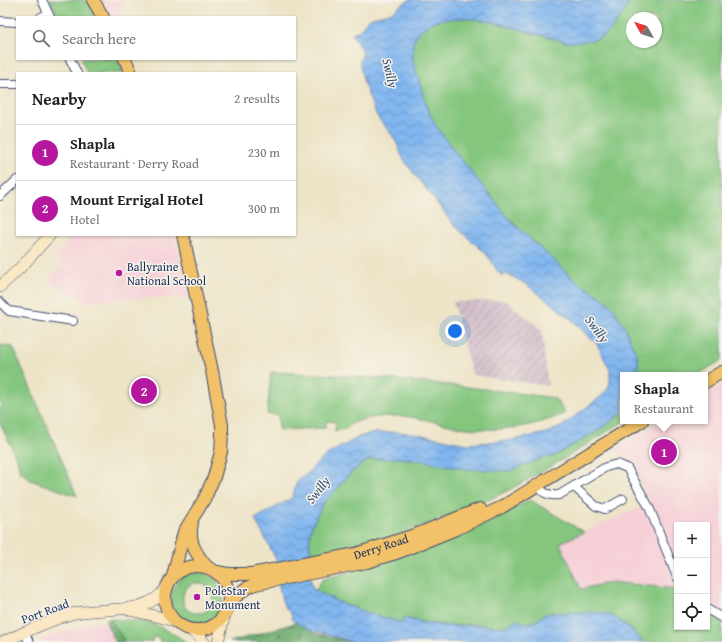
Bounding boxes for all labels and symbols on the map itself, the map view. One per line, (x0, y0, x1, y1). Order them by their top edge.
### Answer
north arrow (626, 12, 662, 48)
water label: Swilly (377, 56, 403, 90)
place label: Ballyraine National School (127, 258, 207, 289)
marker: Ballyraine National School (114, 268, 124, 278)
water label: Swilly (580, 311, 614, 347)
your location (445, 321, 465, 341)
pin: 2 (131, 376, 157, 406)
pin: 1 (651, 437, 677, 467)
water label: Swilly (301, 472, 335, 508)
street label: Derry Road (351, 529, 411, 563)
place label: PoleStar Monument (205, 582, 261, 613)
marker: PoleStar Monument (192, 592, 202, 602)
street label: Port Road (19, 594, 72, 627)

